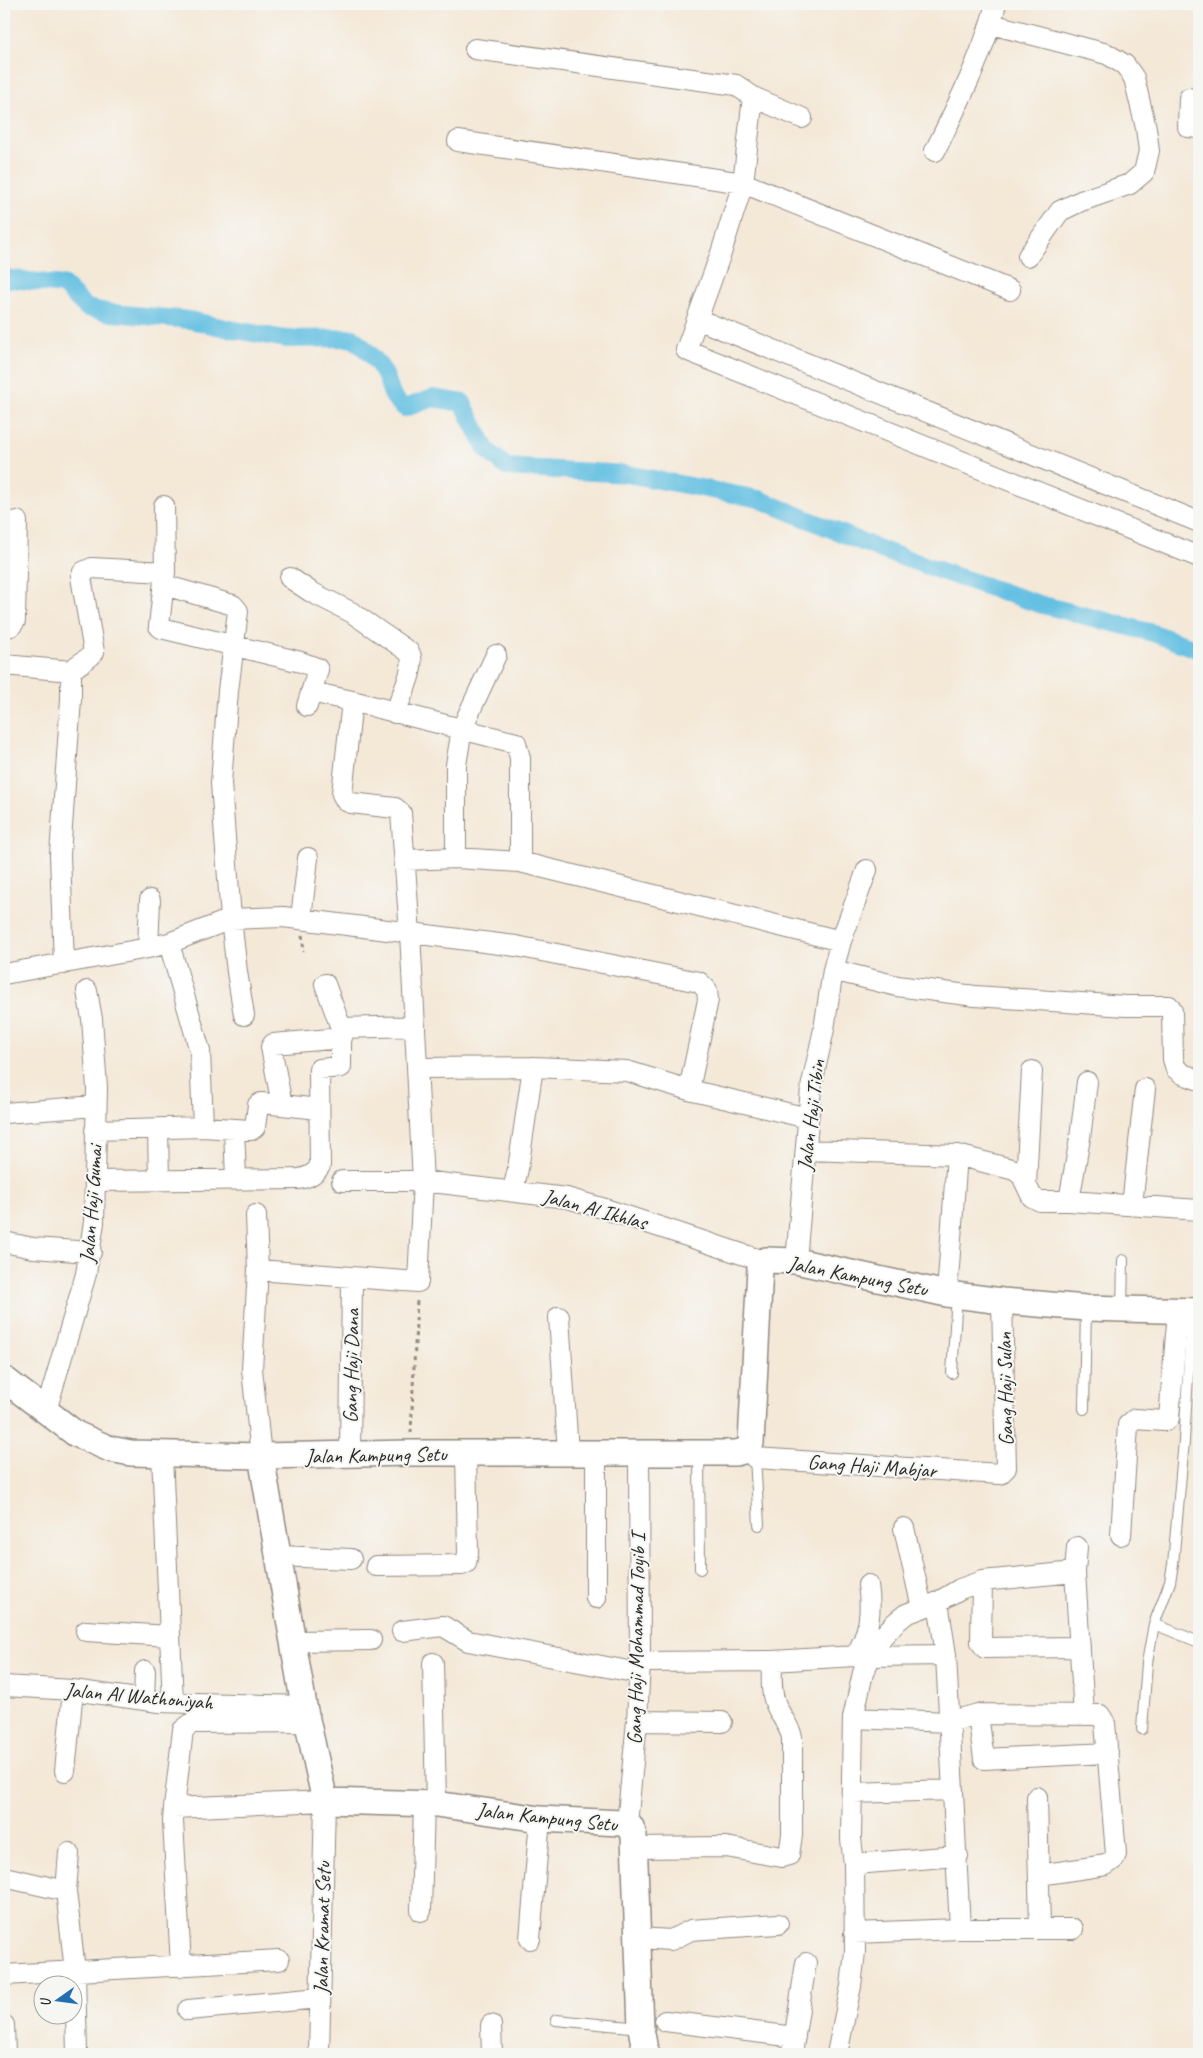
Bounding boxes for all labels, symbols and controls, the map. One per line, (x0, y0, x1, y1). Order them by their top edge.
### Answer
street label: Jalan Haji Tibin (791, 1057, 831, 1173)
street label: Jalan Haji Gumai (74, 1141, 108, 1265)
street label: Jalan Al Ikhlas (539, 1182, 652, 1236)
street label: Jalan Kampung Setu (785, 1250, 931, 1302)
street label: Gang Haji Dana (337, 1307, 365, 1423)
street label: Gang Haji Sulan (991, 1331, 1019, 1446)
street label: Jalan Kampung Setu (304, 1441, 448, 1469)
street label: Gang Haji Mabjar (807, 1449, 939, 1484)
street label: Gang Haji Mohammad Toyib I (621, 1529, 651, 1745)
street label: Jalan Al Wathoniyah (63, 1676, 215, 1716)
street label: Jalan Kampung Setu (474, 1797, 620, 1837)
street label: Jalan Kramat Setu (308, 1860, 336, 1996)
north arrow (32, 1976, 82, 2026)
text: U (36, 1995, 55, 2008)

